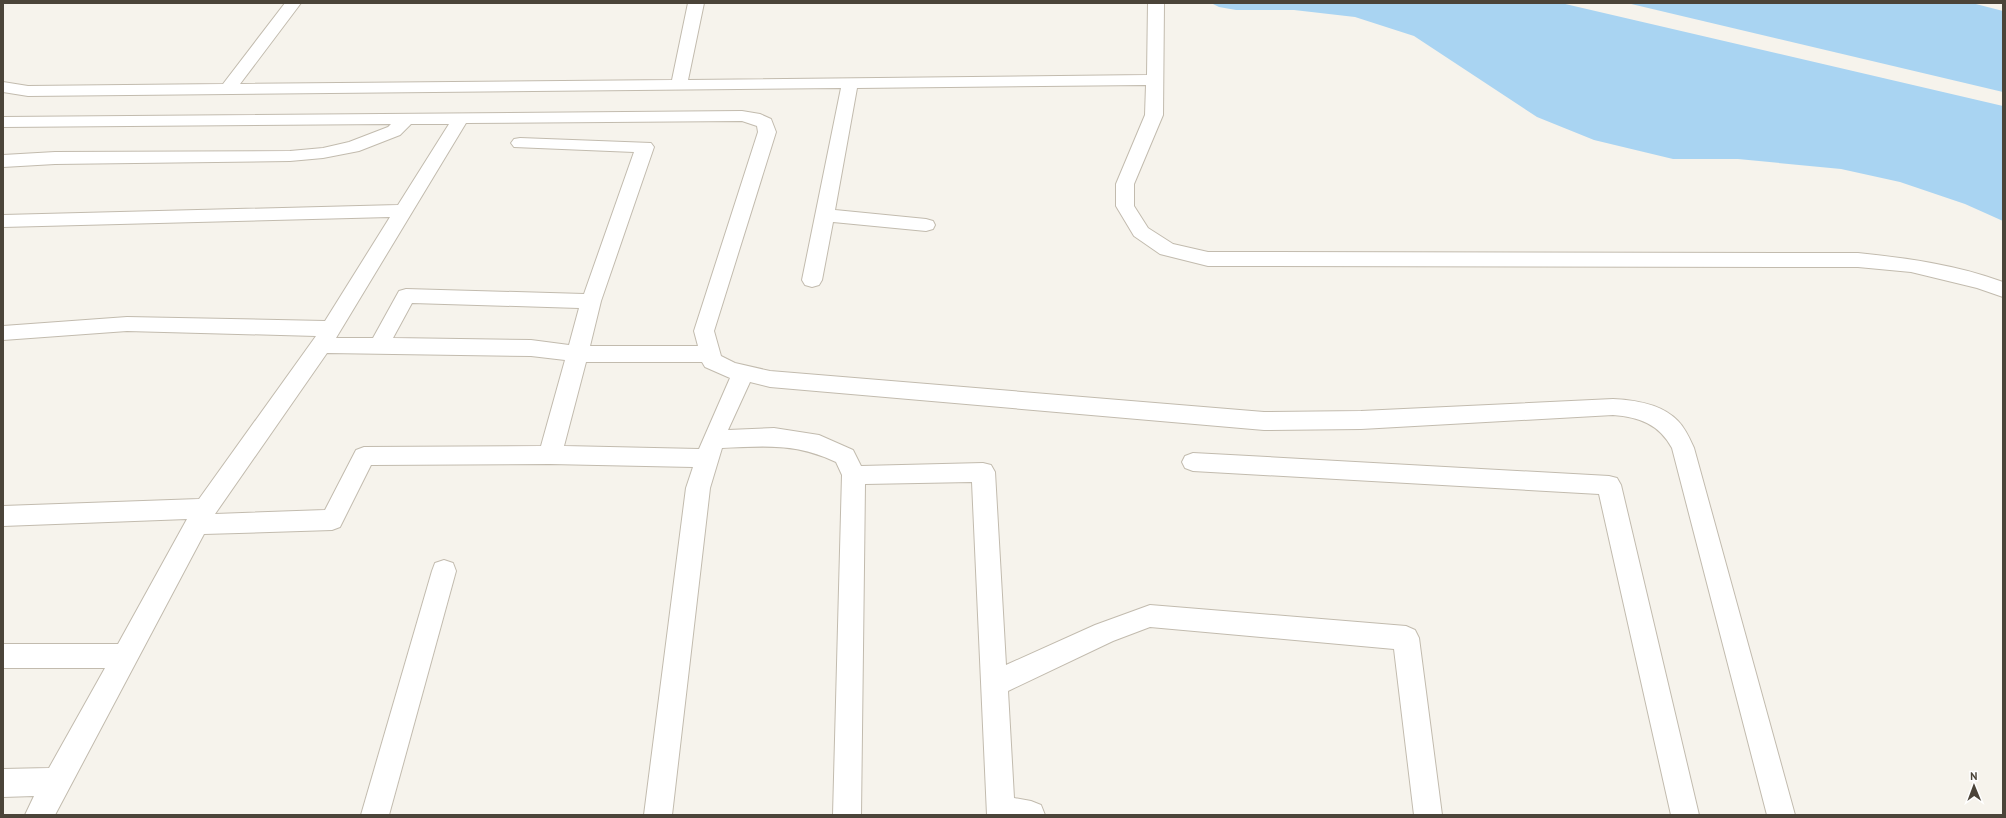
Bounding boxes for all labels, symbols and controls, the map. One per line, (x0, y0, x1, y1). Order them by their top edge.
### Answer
north arrow (1954, 766, 1994, 806)
text: N (1970, 769, 1978, 783)

